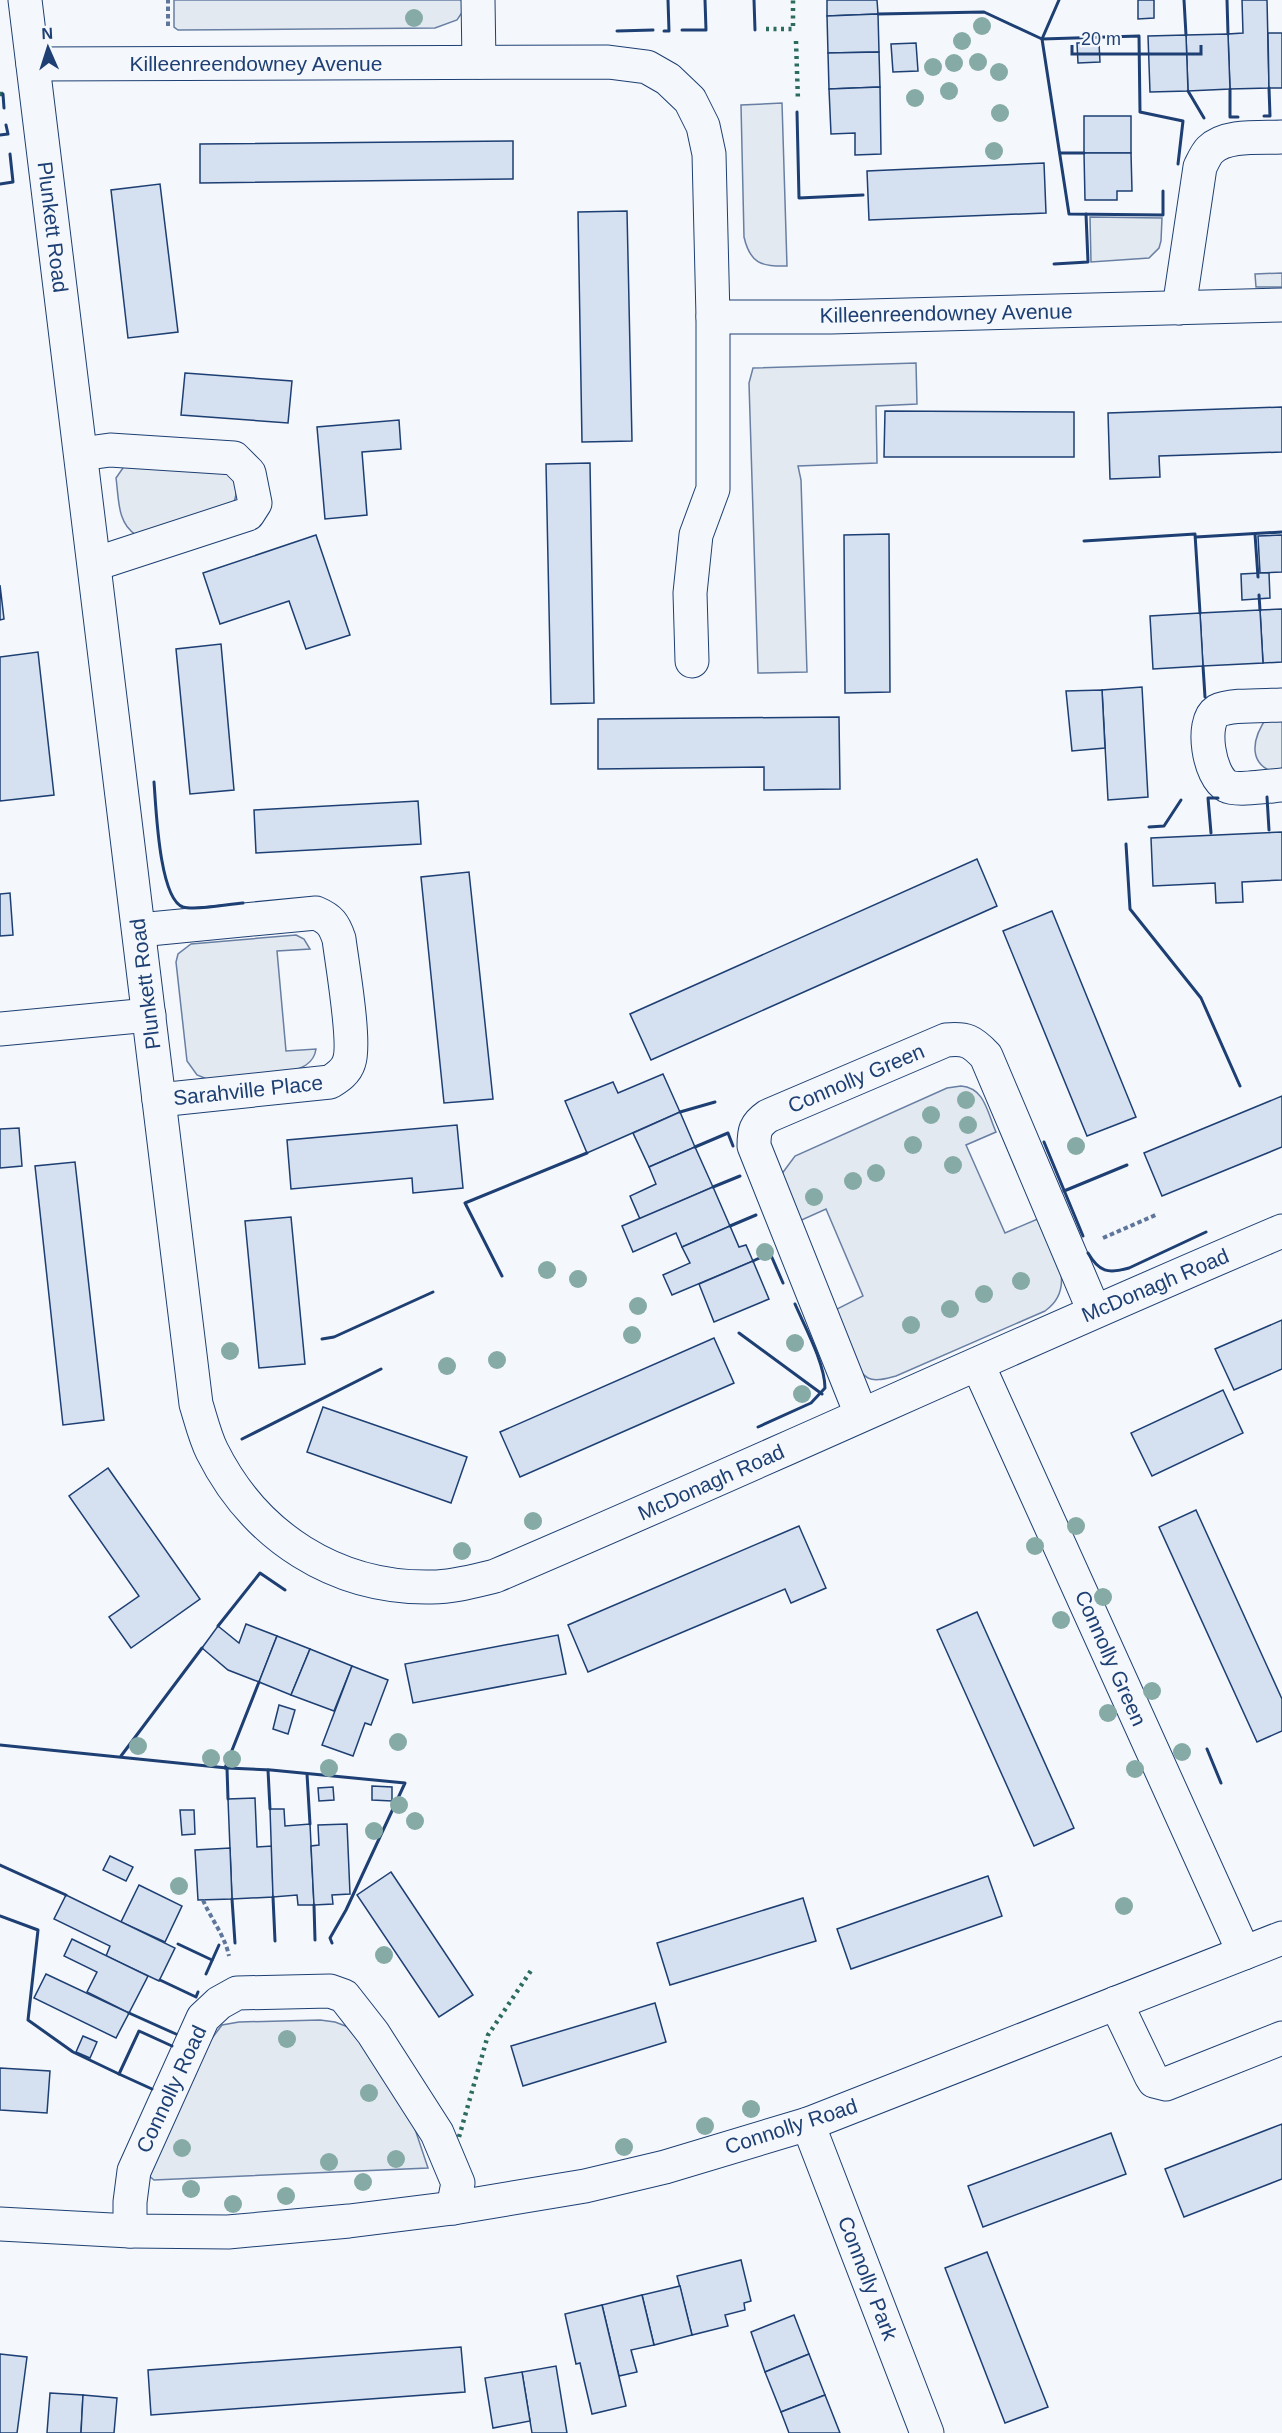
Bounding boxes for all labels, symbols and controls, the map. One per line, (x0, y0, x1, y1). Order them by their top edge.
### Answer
north arrow (18, 18, 78, 78)
scale bar (1072, 18, 1201, 56)
text: N (41, 25, 53, 42)
text: 20 m (1081, 29, 1121, 49)
street label: Killeenreendowney Avenue (130, 52, 382, 75)
street label: Plunkett Road (34, 160, 72, 294)
street label: Killeenreendowney Avenue (819, 299, 1073, 327)
street label: Plunkett Road (126, 917, 164, 1051)
street label: Connolly Green (784, 1039, 928, 1117)
street label: Sarahville Place (172, 1071, 324, 1109)
street label: McDonagh Road (1078, 1244, 1232, 1326)
street label: McDonagh Road (634, 1439, 788, 1525)
street label: Connolly Green (1071, 1587, 1151, 1729)
street label: Connolly Road (131, 2022, 211, 2156)
street label: Connolly Road (722, 2094, 860, 2158)
street label: Connolly Park (834, 2213, 902, 2344)

